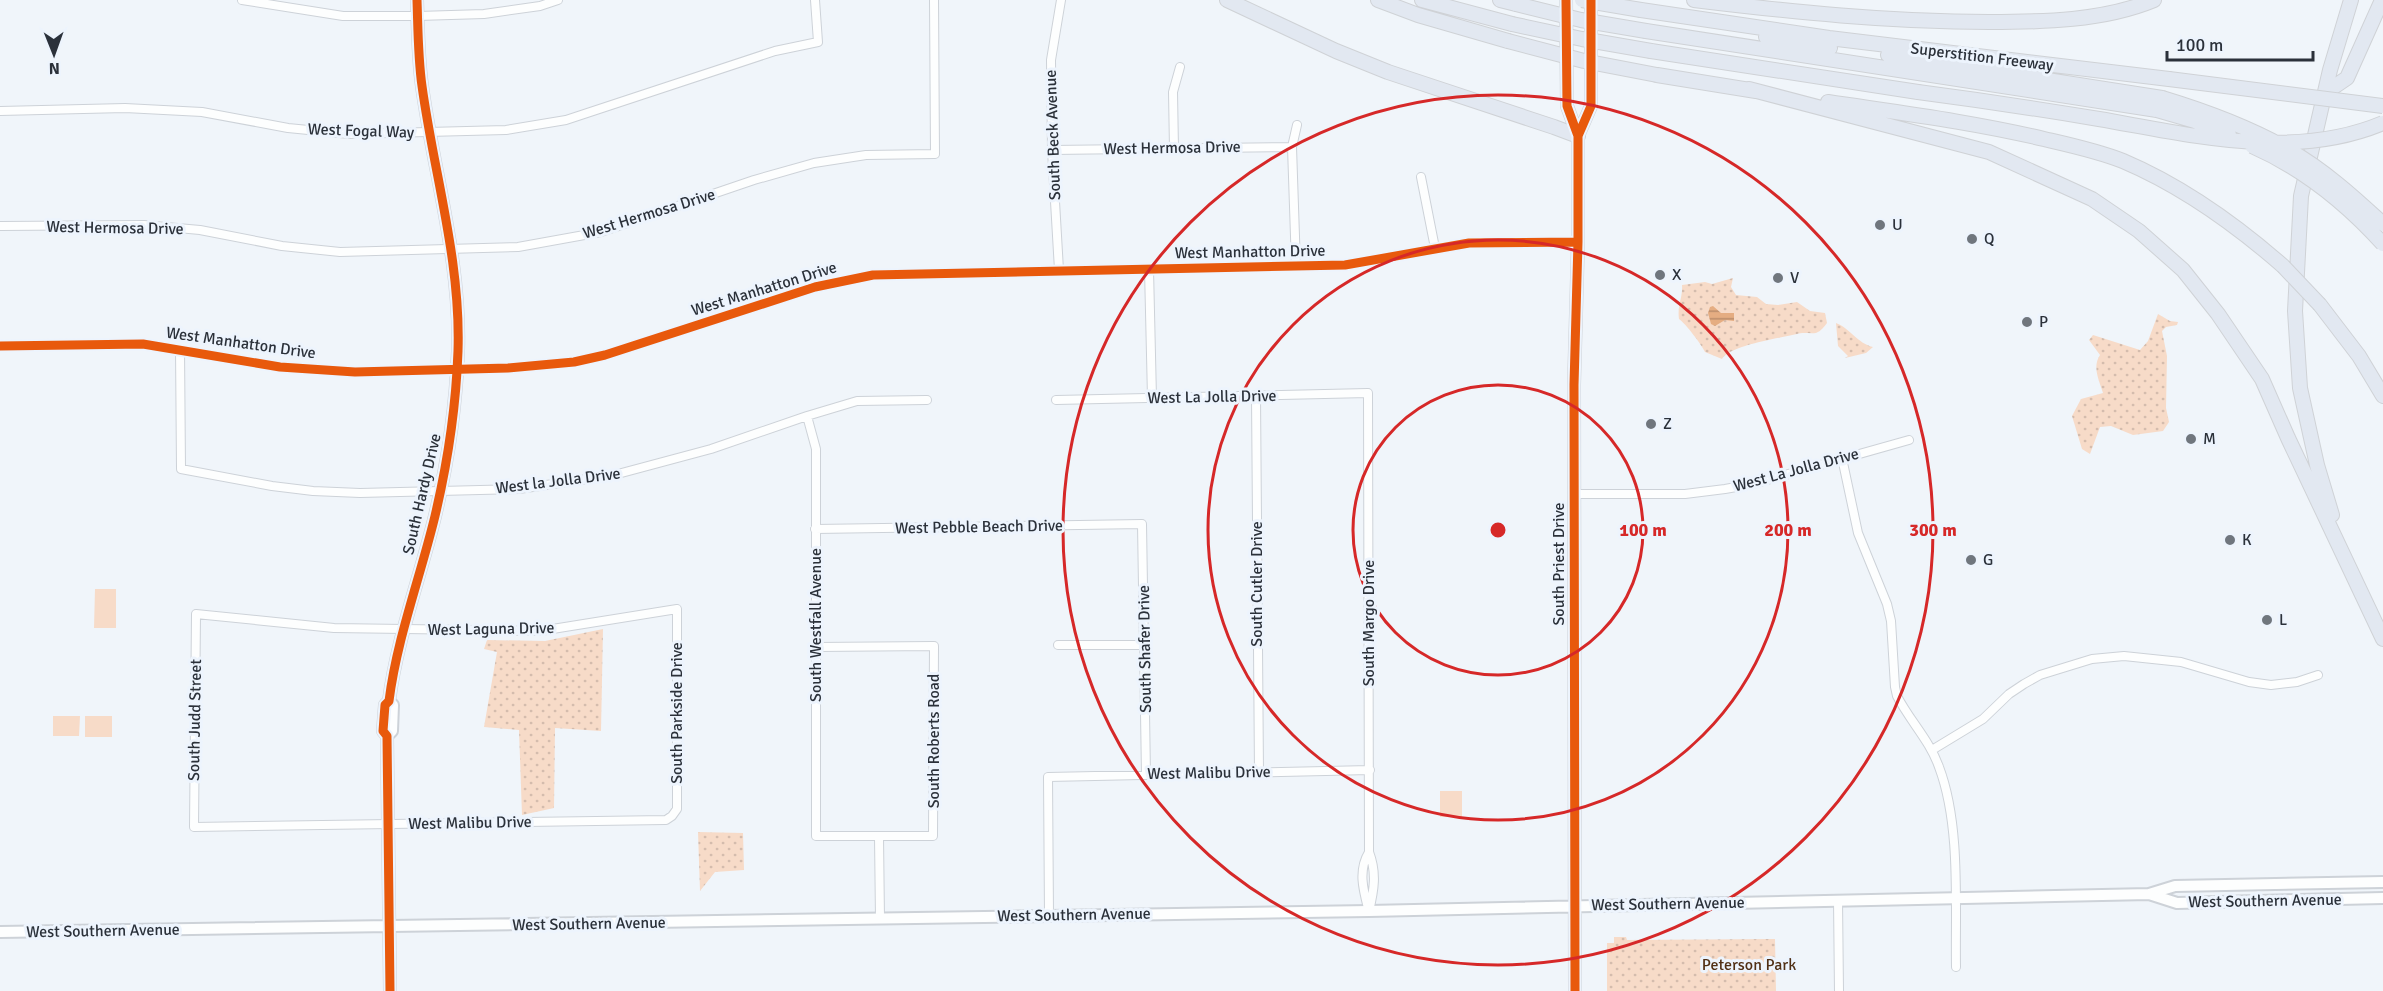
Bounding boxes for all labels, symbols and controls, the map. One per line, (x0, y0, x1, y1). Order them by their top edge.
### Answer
north arrow (24, 24, 84, 84)
scale bar (2167, 24, 2312, 62)
text: 100 m (2176, 34, 2223, 56)
street label: Superstition Freeway (1909, 38, 2055, 76)
text: N (49, 58, 60, 78)
street label: South Beck Avenue (1041, 69, 1065, 201)
street label: West Fogal Way (307, 119, 415, 143)
street label: West Hermosa Drive (1103, 137, 1241, 159)
street label: West Hermosa Drive (580, 184, 718, 244)
place label: U (1892, 215, 1903, 235)
street label: West Hermosa Drive (46, 217, 184, 239)
marker: U (1873, 218, 1887, 232)
place label: Q (1984, 229, 1994, 249)
marker: Q (1965, 232, 1979, 246)
street label: West Manhatton Drive (1174, 241, 1326, 263)
street label: West Manhatton Drive (689, 257, 839, 321)
place label: X (1672, 265, 1682, 285)
marker: X (1653, 268, 1667, 282)
place label: V (1790, 268, 1799, 288)
marker: V (1771, 271, 1785, 285)
place label: P (2039, 312, 2048, 332)
marker: P (2020, 315, 2034, 329)
street label: West Manhatton Drive (165, 323, 317, 363)
street label: West La Jolla Drive (1147, 386, 1277, 408)
place label: Z (1663, 414, 1672, 434)
marker: Z (1644, 417, 1658, 431)
place label: M (2203, 429, 2216, 449)
street label: South Hardy Drive (398, 431, 446, 557)
marker: M (2184, 432, 2198, 446)
street label: West La Jolla Drive (1731, 444, 1861, 496)
street label: West la Jolla Drive (494, 463, 622, 499)
street label: South Priest Drive (1549, 502, 1569, 626)
street label: West Pebble Beach Drive (895, 516, 1063, 538)
text: 100 m (1619, 519, 1667, 541)
text: 200 m (1764, 519, 1812, 541)
text: 300 m (1909, 519, 1957, 541)
centre of rings (1488, 520, 1508, 540)
street label: South Cutler Drive (1247, 521, 1267, 647)
place label: K (2242, 530, 2252, 550)
marker: K (2223, 533, 2237, 547)
street label: South Westfall Avenue (806, 548, 826, 702)
place label: G (1983, 550, 1993, 570)
marker: G (1964, 553, 1978, 567)
street label: South Margo Drive (1359, 560, 1379, 686)
street label: South Shafer Drive (1134, 585, 1156, 713)
place label: L (2279, 610, 2287, 630)
marker: L (2260, 613, 2274, 627)
street label: West Laguna Drive (427, 618, 555, 640)
street label: South Parkside Drive (667, 642, 687, 784)
street label: South Judd Street (184, 658, 206, 781)
street label: South Roberts Road (924, 674, 944, 808)
street label: West Malibu Drive (1147, 762, 1271, 784)
street label: West Malibu Drive (408, 812, 532, 834)
street label: West Southern Avenue (2188, 890, 2342, 912)
street label: West Southern Avenue (1591, 893, 1745, 915)
street label: West Southern Avenue (997, 904, 1151, 926)
street label: West Southern Avenue (512, 913, 666, 935)
street label: West Southern Avenue (26, 920, 180, 942)
park label: Peterson Park (1702, 955, 1796, 975)

